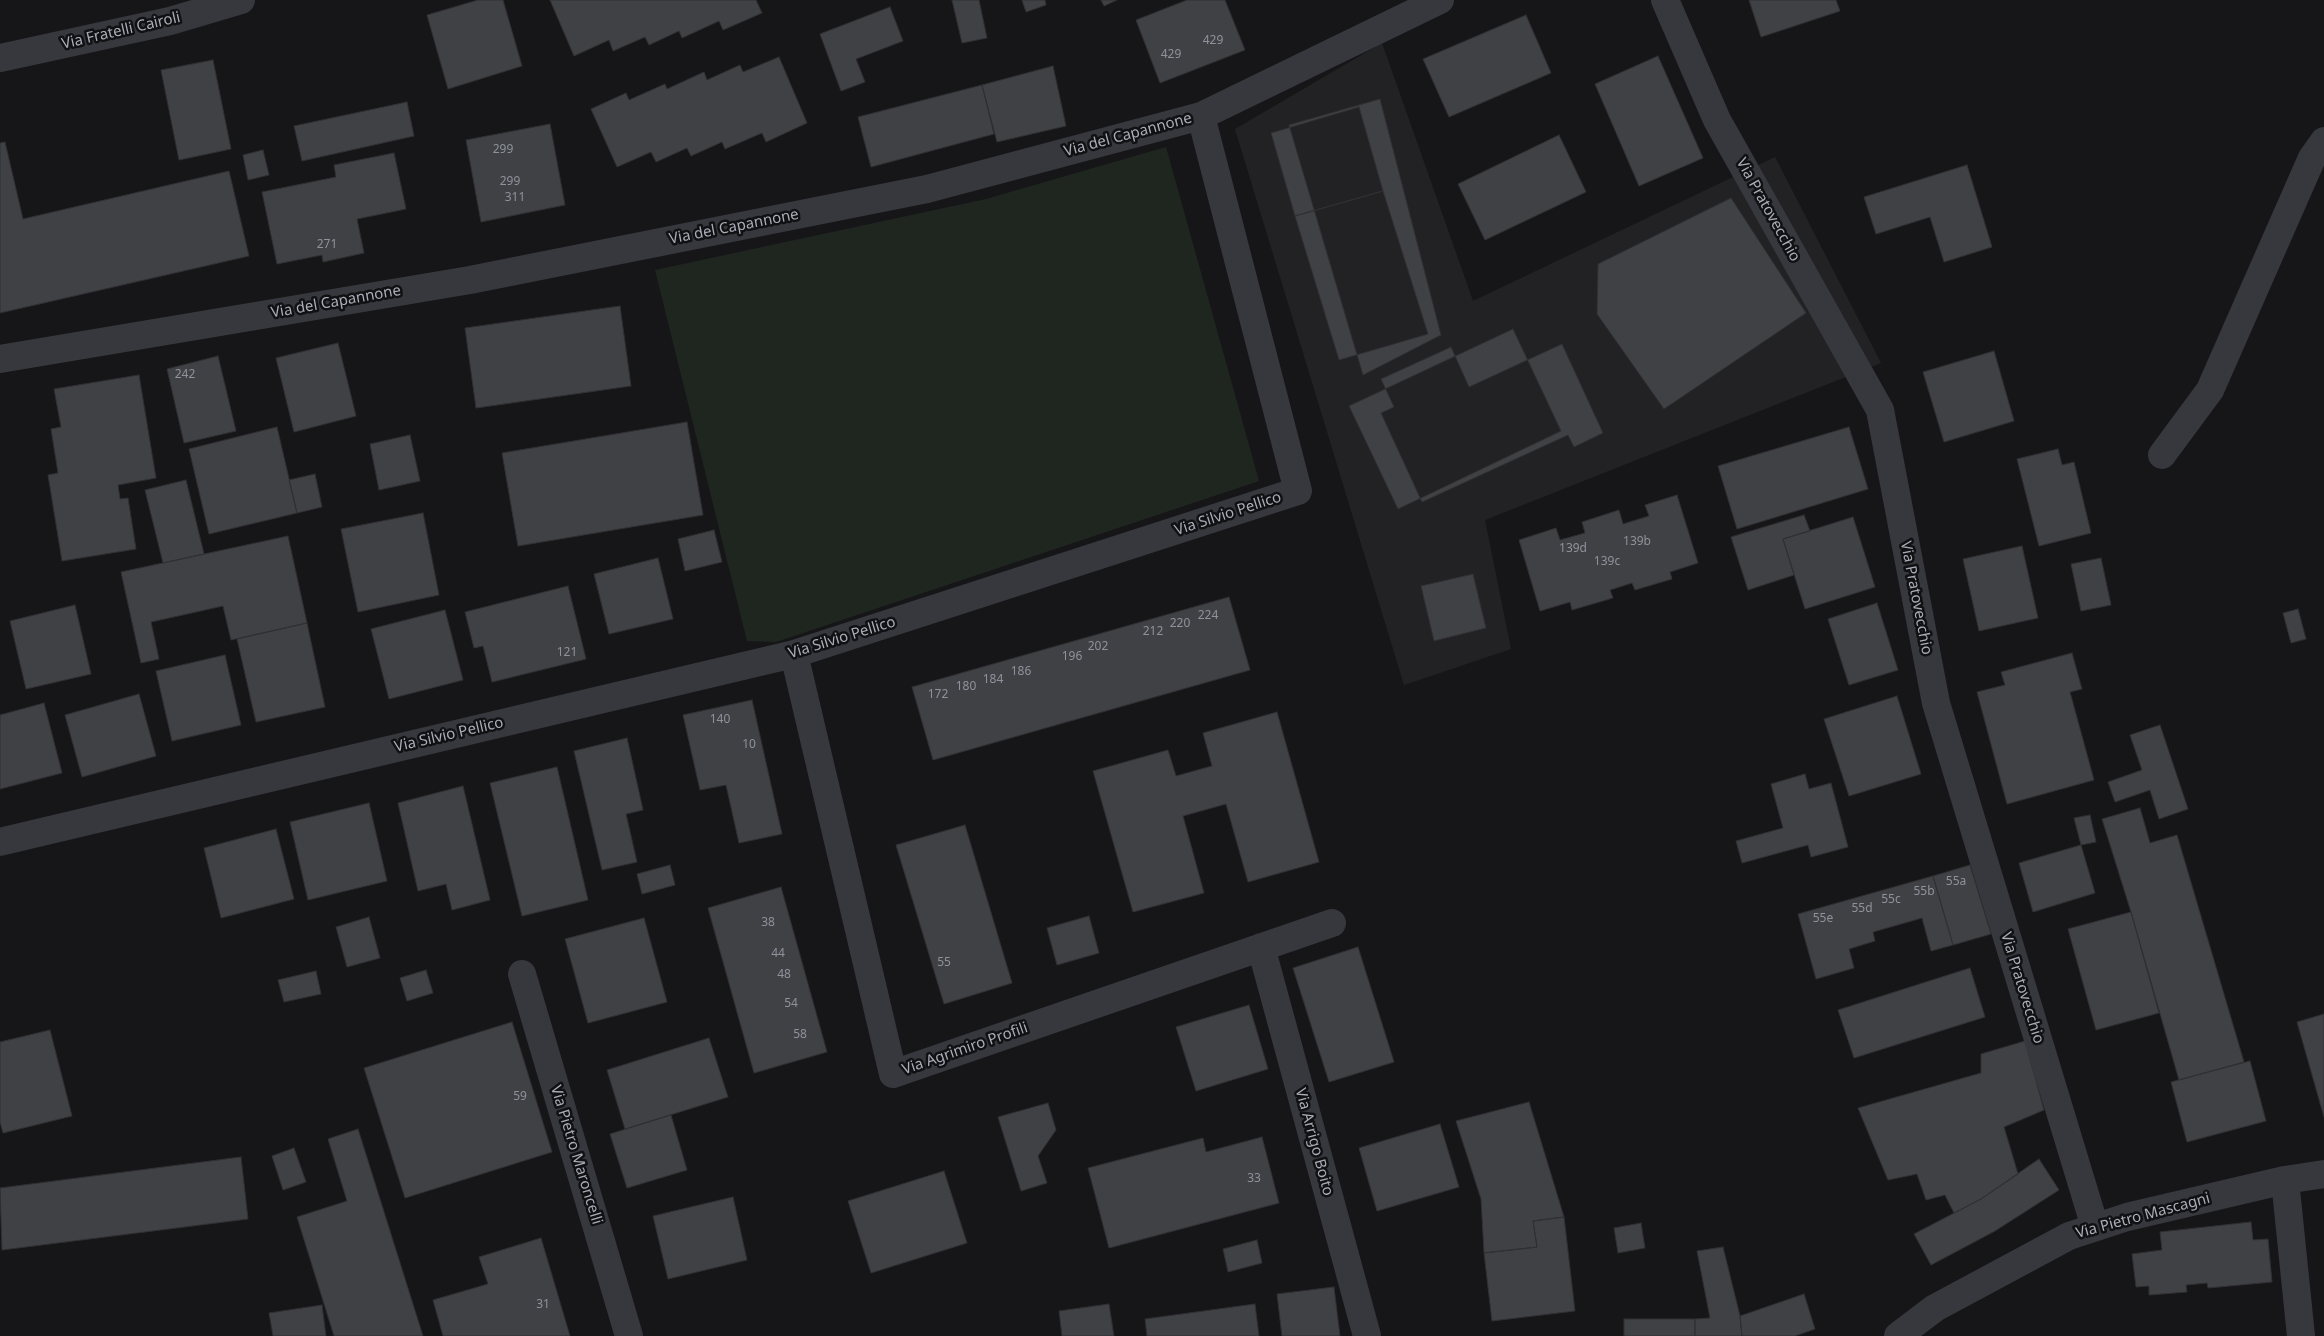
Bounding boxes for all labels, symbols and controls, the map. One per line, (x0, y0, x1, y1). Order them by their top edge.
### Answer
street label: Via Fratelli Cairoli (60, 9, 182, 53)
house number: 429 (1203, 34, 1223, 48)
house number: 429 (1161, 48, 1181, 62)
street label: Via del Capannone (1062, 109, 1194, 161)
house number: 299 (493, 143, 513, 157)
street label: Via Pratovecchio (1732, 155, 1804, 265)
house number: 299 (500, 175, 520, 189)
house number: 311 (505, 191, 525, 205)
street label: Via del Capannone (668, 206, 800, 248)
house number: 271 (317, 238, 337, 252)
street label: Via del Capannone (270, 282, 402, 322)
house number: 242 (175, 368, 195, 382)
street label: Via Silvio Pellico (1172, 488, 1284, 540)
house number: 139b (1623, 535, 1651, 549)
street label: Via Pratovecchio (1896, 540, 1936, 656)
house number: 139d (1559, 542, 1587, 556)
house number: 139c (1594, 555, 1620, 569)
house number: 224 (1198, 609, 1218, 623)
street label: Via Silvio Pellico (786, 613, 898, 663)
house number: 220 (1170, 617, 1190, 631)
house number: 212 (1143, 625, 1163, 639)
house number: 202 (1088, 640, 1108, 654)
house number: 121 (557, 646, 577, 660)
house number: 196 (1062, 650, 1082, 664)
house number: 186 (1011, 665, 1031, 679)
house number: 184 (983, 673, 1003, 687)
house number: 180 (956, 680, 976, 694)
house number: 172 (928, 688, 948, 702)
house number: 140 (710, 713, 730, 727)
street label: Via Silvio Pellico (393, 714, 505, 756)
house number: 10 (742, 738, 756, 752)
house number: 55a (1946, 875, 1966, 889)
house number: 55b (1913, 885, 1935, 899)
house number: 55c (1881, 893, 1901, 907)
house number: 55d (1851, 902, 1873, 916)
house number: 55e (1813, 912, 1833, 926)
house number: 38 (761, 916, 775, 930)
street label: Via Pratovecchio (1997, 930, 2047, 1046)
house number: 44 (771, 947, 785, 961)
house number: 55 (937, 956, 951, 970)
house number: 48 (777, 968, 791, 982)
house number: 54 (784, 997, 798, 1011)
street label: Via Agrimiro Profili (900, 1019, 1030, 1079)
house number: 58 (793, 1028, 807, 1042)
street label: Via Pietro Maroncelli (546, 1083, 606, 1227)
street label: Via Arrigo Boito (1291, 1086, 1337, 1198)
house number: 59 (513, 1090, 527, 1104)
house number: 33 (1247, 1172, 1261, 1186)
street label: Via Pietro Mascagni (2074, 1189, 2212, 1243)
house number: 31 (536, 1298, 550, 1312)

